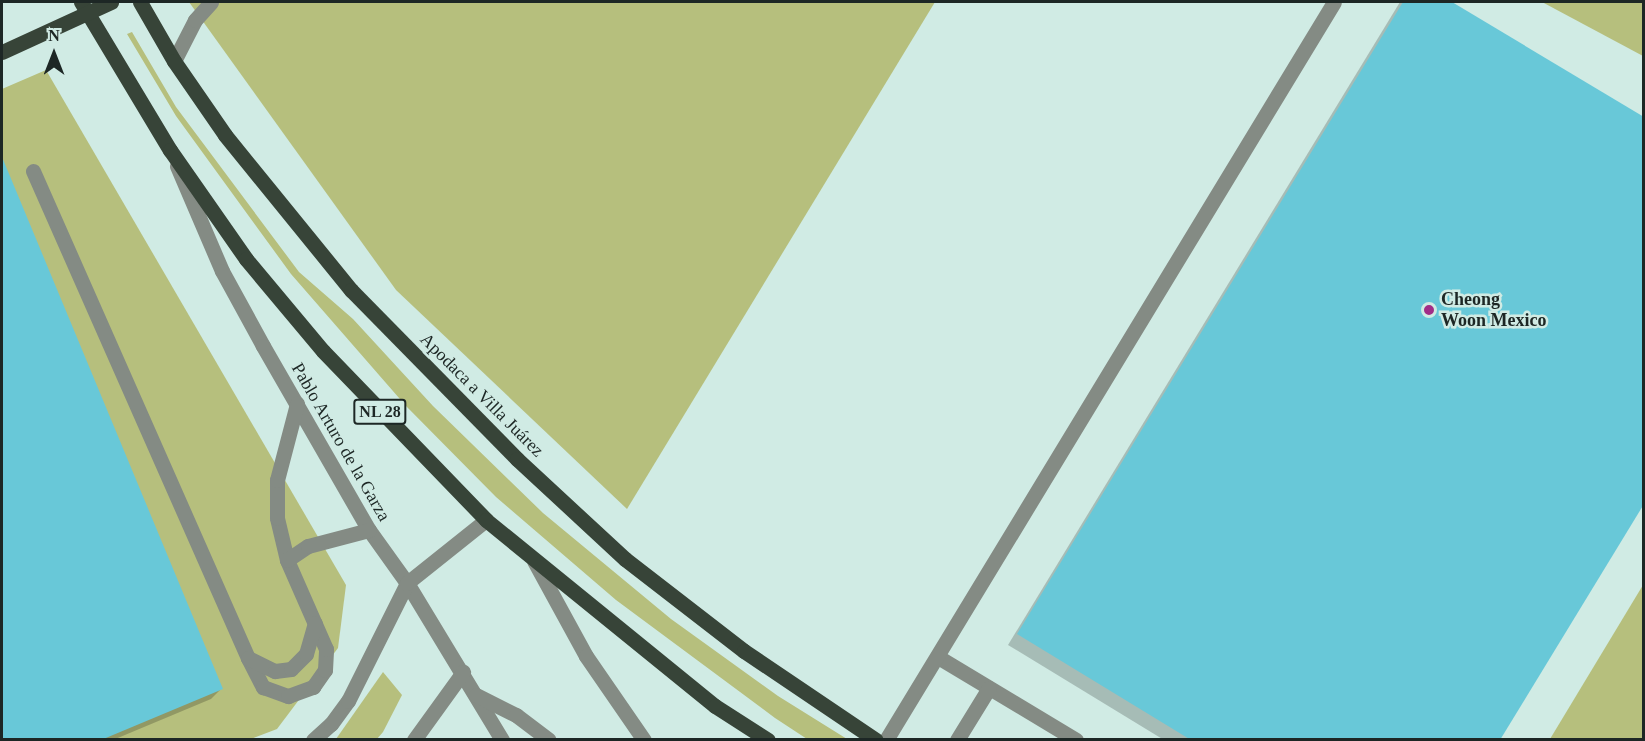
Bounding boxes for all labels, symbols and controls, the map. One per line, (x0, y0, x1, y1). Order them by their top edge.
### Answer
north arrow (24, 24, 84, 84)
text: N (48, 27, 60, 44)
place label: Cheong Woon Mexico (1441, 289, 1546, 332)
marker: Cheong Woon Mexico (1422, 303, 1436, 317)
street label: Apodaca a Villa Juárez (416, 329, 548, 461)
street label: Pablo Arturo de la Garza (287, 359, 395, 525)
road number: NL 28 (352, 399, 409, 425)

